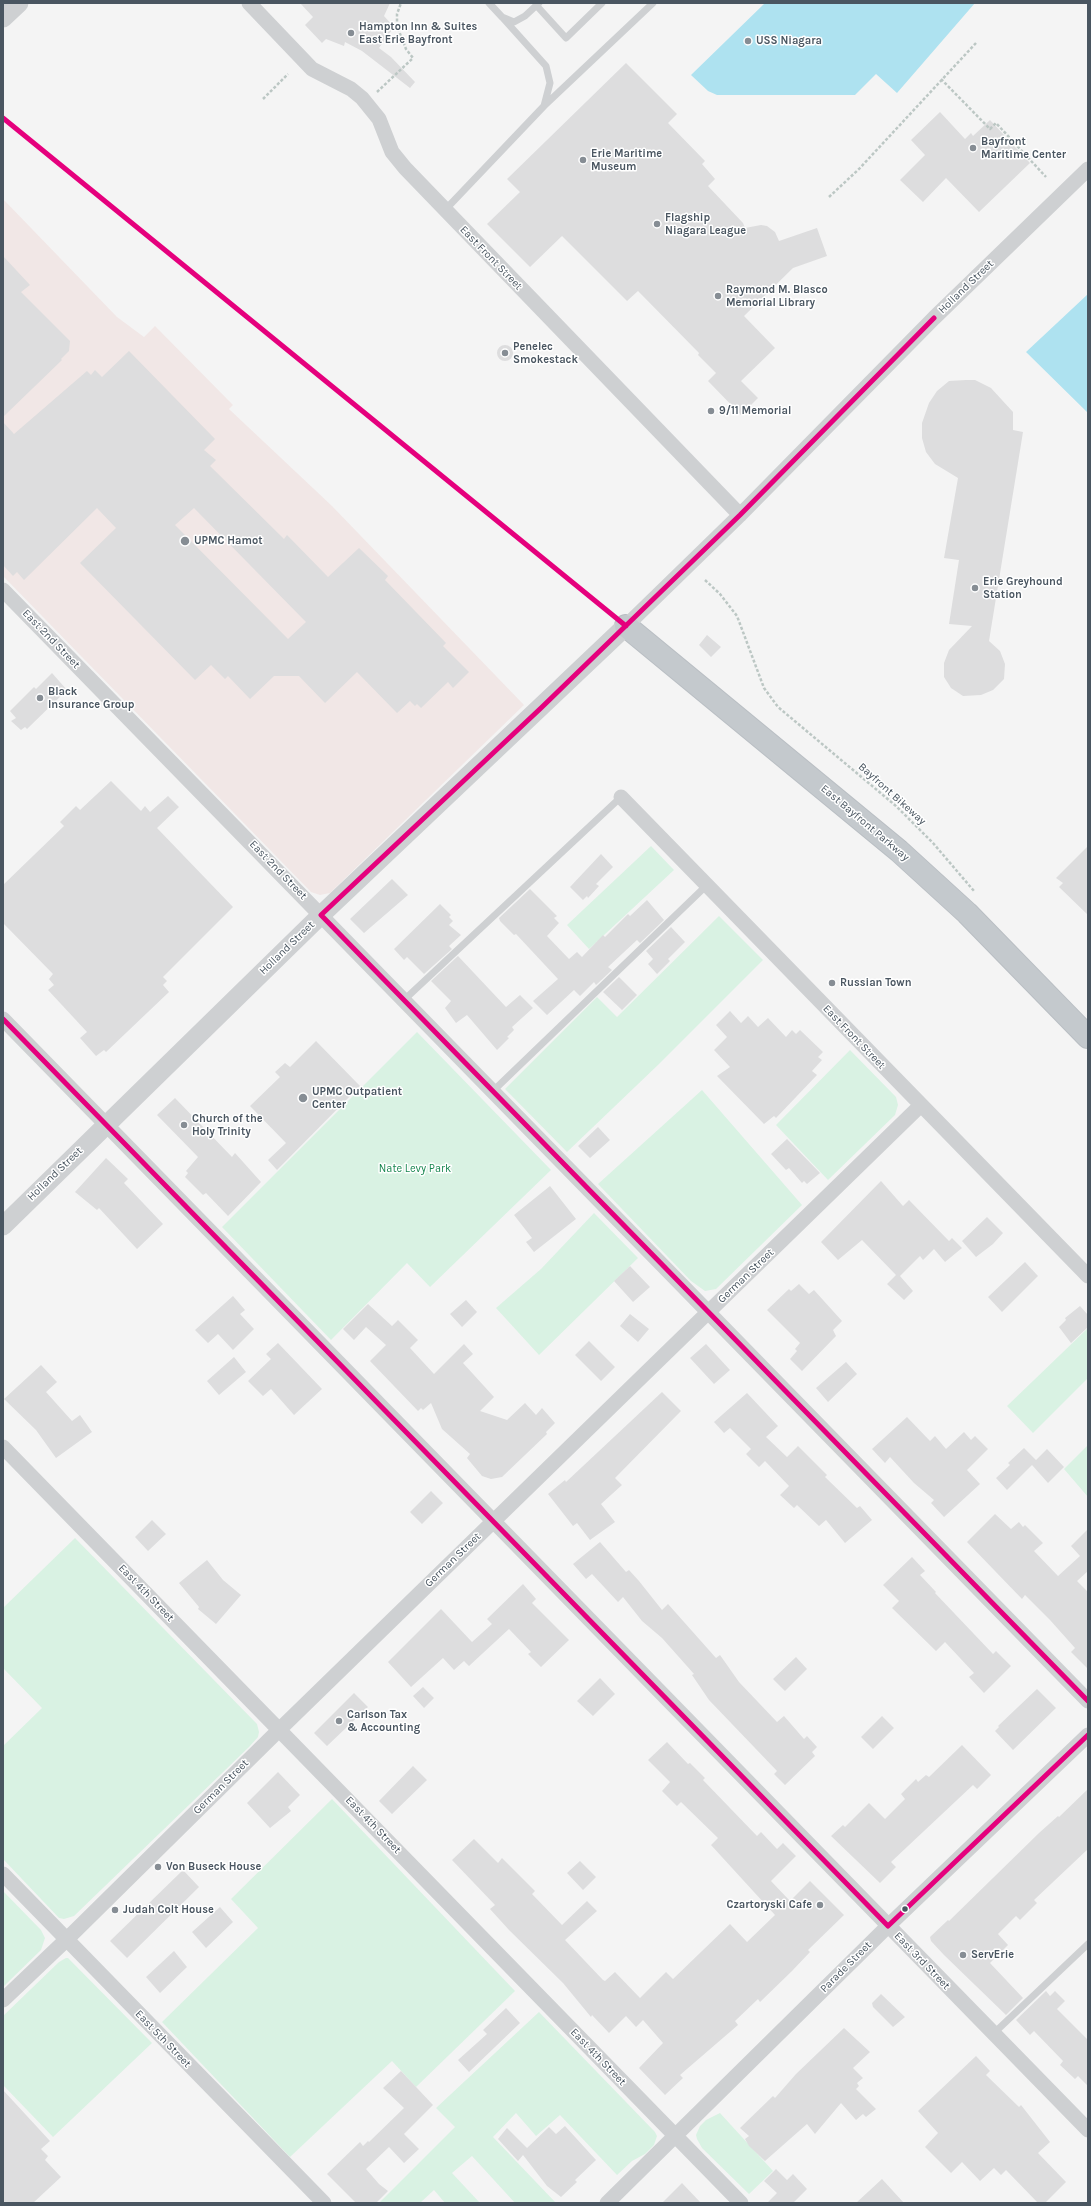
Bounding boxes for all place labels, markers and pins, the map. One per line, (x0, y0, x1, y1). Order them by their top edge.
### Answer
place label: Hampton Inn & Suites East Erie Bayfront (359, 20, 477, 46)
marker: Hampton Inn & Suites East Erie Bayfront (346, 28, 356, 38)
place label: USS Niagara (756, 34, 822, 48)
marker: USS Niagara (743, 36, 753, 46)
place label: Bayfront Maritime Center (981, 135, 1066, 161)
marker: Bayfront Maritime Center (968, 143, 978, 153)
place label: Erie Maritime Museum (591, 147, 662, 173)
marker: Erie Maritime Museum (578, 155, 588, 165)
place label: Flagship Niagara League (665, 211, 746, 237)
marker: Flagship Niagara League (652, 219, 662, 229)
place label: Raymond M. Blasco Memorial Library (726, 283, 828, 309)
marker: Raymond M. Blasco Memorial Library (713, 291, 723, 301)
place label: Penelec Smokestack (513, 340, 578, 366)
marker: Penelec Smokestack (500, 348, 510, 358)
place label: 9/11 Memorial (719, 404, 791, 418)
marker: 9/11 Memorial (706, 406, 716, 416)
place label: UPMC Hamot (194, 534, 263, 548)
marker: UPMC Hamot (179, 535, 191, 547)
place label: Erie Greyhound Station (983, 575, 1063, 601)
marker: Erie Greyhound Station (970, 583, 980, 593)
place label: Black Insurance Group (48, 685, 135, 711)
marker: Black Insurance Group (35, 693, 45, 703)
place label: Russian Town (840, 976, 912, 990)
marker: Russian Town (827, 978, 837, 988)
place label: UPMC Outpatient Center (312, 1085, 402, 1111)
marker: UPMC Outpatient Center (297, 1092, 309, 1104)
place label: Church of the Holy Trinity (192, 1112, 263, 1138)
marker: Church of the Holy Trinity (179, 1120, 189, 1130)
place label: Carlson Tax & Accounting (347, 1708, 420, 1734)
marker: Carlson Tax & Accounting (334, 1716, 344, 1726)
place label: Von Buseck House (166, 1860, 261, 1874)
marker: Von Buseck House (153, 1862, 163, 1872)
place label: Czartoryski Cafe (726, 1898, 812, 1912)
marker: Czartoryski Cafe (815, 1900, 825, 1910)
place label: Judah Colt House (123, 1903, 214, 1917)
unlabelled marker (900, 1904, 910, 1914)
marker: Judah Colt House (110, 1905, 120, 1915)
place label: ServErie (971, 1948, 1014, 1962)
marker: ServErie (958, 1950, 968, 1960)

